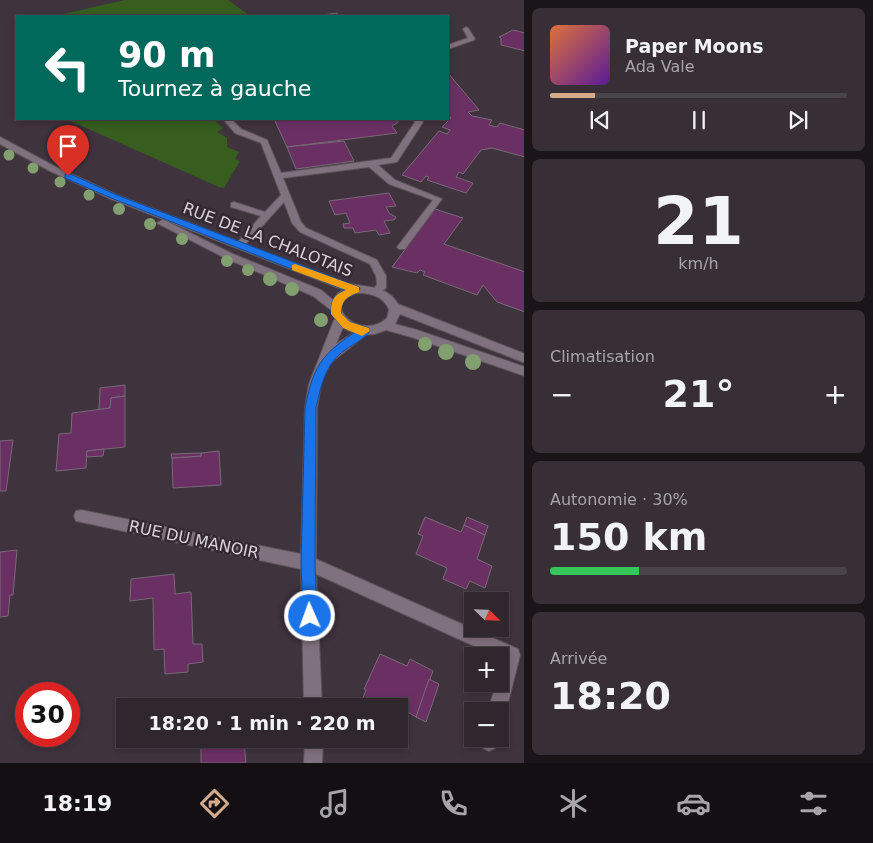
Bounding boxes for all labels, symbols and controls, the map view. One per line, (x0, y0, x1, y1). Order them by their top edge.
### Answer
icon: left (35, 35, 100, 100)
text: 90 m (118, 35, 215, 75)
text: Paper Moons (625, 35, 764, 57)
text: Ada Vale (625, 57, 695, 76)
text: Tournez à gauche (118, 76, 311, 101)
icon: previous (586, 106, 614, 134)
icon: pause (685, 106, 713, 134)
icon: next (784, 106, 812, 134)
pin (47, 125, 89, 176)
icon: arrive (54, 132, 82, 160)
text: 21 (653, 184, 744, 259)
street label: RUE DE LA CHALOTAIS (180, 198, 355, 281)
text: km/h (678, 254, 719, 273)
text: Climatisation (550, 347, 655, 366)
text: 21° (663, 372, 734, 416)
text: − (550, 378, 573, 411)
text: + (824, 378, 847, 411)
text: Autonomie · 30% (550, 490, 688, 509)
text: 150 km (550, 515, 707, 559)
street label: RUE DU MANOIR (127, 516, 261, 563)
position arrow (283, 589, 335, 641)
north arrow (464, 592, 509, 638)
map controls (464, 592, 509, 747)
button: + (464, 647, 509, 692)
text: Arrivée (550, 649, 607, 668)
text: 18:20 (550, 674, 671, 718)
speed limit sign: 30 (15, 682, 80, 747)
button: − (464, 702, 509, 747)
text: 18:20 · 1 min · 220 m (148, 712, 376, 734)
icon: directions (197, 786, 232, 821)
icon: music (317, 786, 352, 821)
icon: phone (436, 786, 471, 821)
icon: climate (556, 786, 591, 821)
icon: car (676, 786, 711, 821)
icon: filters (796, 786, 831, 821)
text: 18:19 (42, 791, 112, 816)

